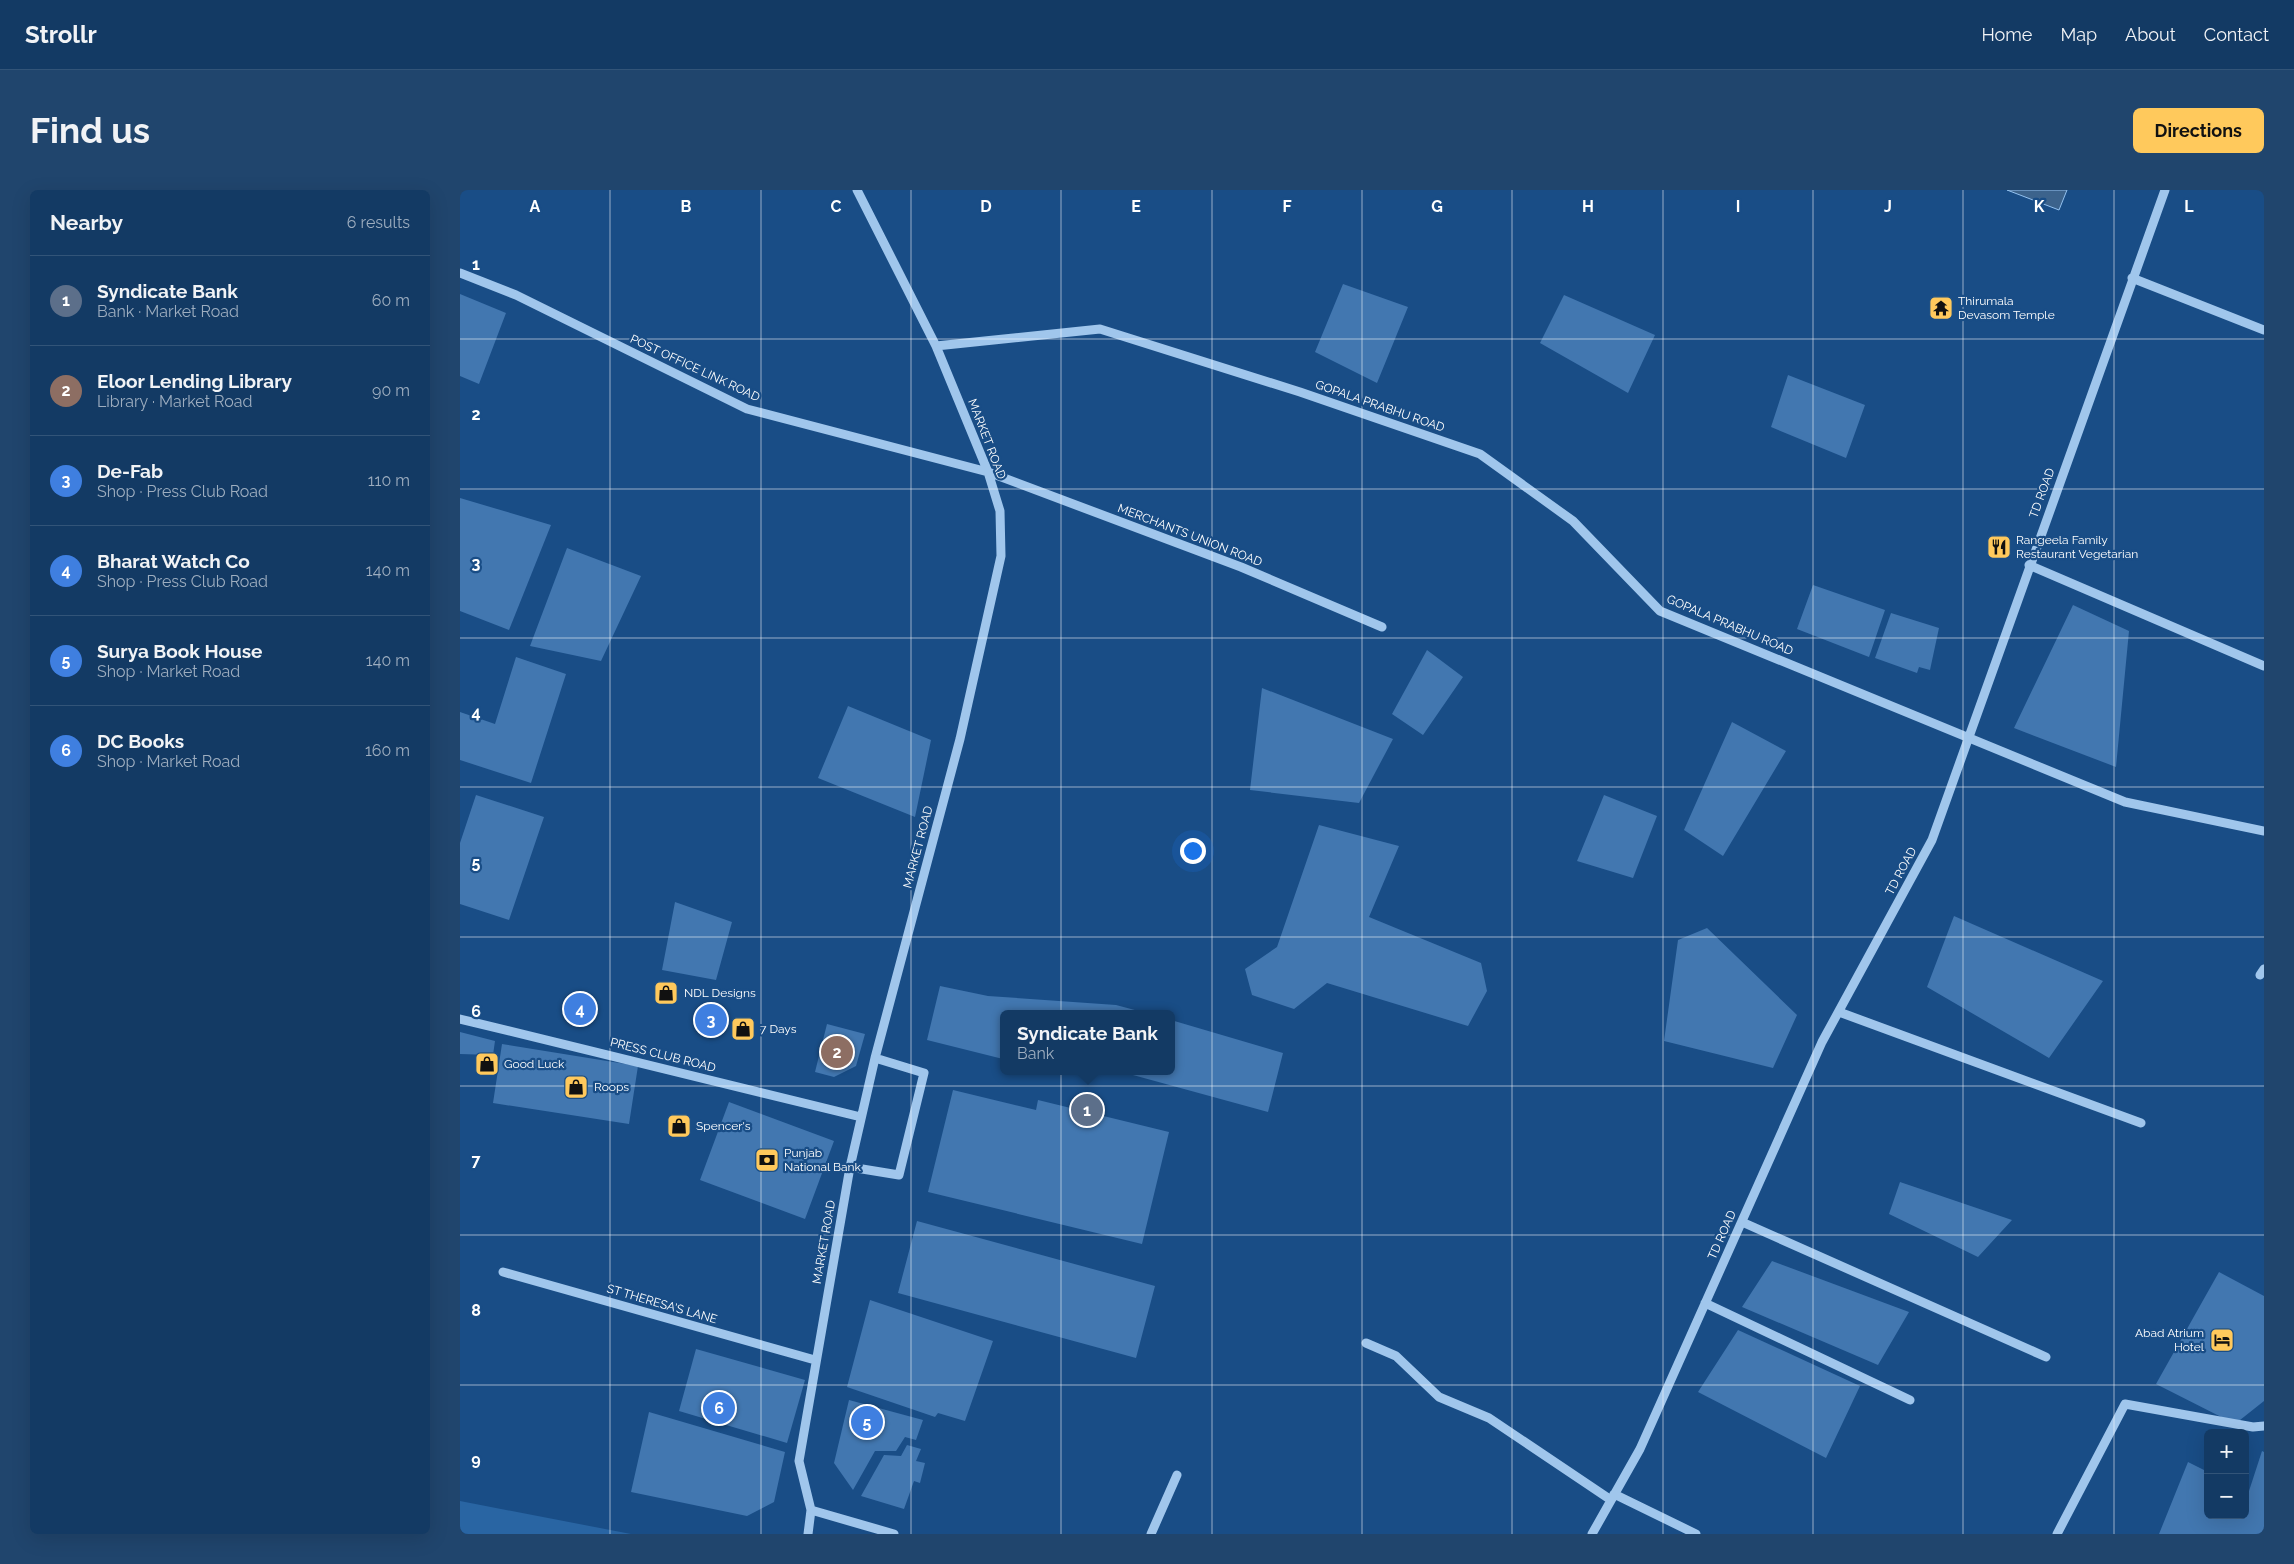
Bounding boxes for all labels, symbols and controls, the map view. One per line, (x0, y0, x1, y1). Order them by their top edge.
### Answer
text: Strollr (25, 20, 97, 49)
text: Home (1981, 24, 2032, 45)
text: Map (2060, 24, 2097, 45)
text: About (2125, 24, 2176, 45)
text: Contact (2204, 24, 2269, 45)
button: Directions (2133, 108, 2264, 153)
text: Find us (30, 110, 150, 151)
text: A (530, 197, 541, 216)
text: B (681, 197, 692, 216)
text: C (831, 197, 842, 216)
text: D (980, 197, 992, 216)
text: E (1131, 197, 1141, 216)
text: F (1282, 197, 1292, 216)
text: G (1431, 197, 1443, 216)
text: H (1582, 197, 1594, 216)
text: I (1736, 197, 1740, 216)
text: J (1884, 197, 1892, 216)
text: K (2034, 197, 2045, 216)
text: L (2184, 197, 2194, 216)
text: Nearby (50, 210, 123, 235)
text: 6 results (347, 213, 410, 232)
text: 1 (472, 255, 480, 274)
text: Syndicate Bank (97, 280, 238, 302)
text: 1 (62, 291, 70, 310)
text: 60 m (372, 291, 410, 310)
place label: Thirumala Devasom Temple (1958, 294, 2055, 322)
temple icon: Thirumala Devasom Temple (1928, 295, 1954, 321)
text: Bank · Market Road (97, 302, 239, 321)
street label: POST OFFICE LINK ROAD (628, 332, 762, 404)
text: Eloor Lending Library (97, 370, 292, 392)
street label: GOPALA PRABHU ROAD (1313, 377, 1447, 435)
text: 2 (61, 381, 71, 400)
text: 90 m (372, 381, 410, 400)
text: Library · Market Road (97, 392, 253, 411)
street label: MARKET ROAD (965, 397, 1009, 481)
text: 2 (471, 405, 481, 424)
text: De-Fab (97, 460, 163, 482)
street label: TD ROAD (2026, 466, 2058, 520)
text: 3 (62, 471, 70, 490)
text: 110 m (368, 471, 410, 490)
text: Shop · Press Club Road (97, 482, 268, 501)
street label: MERCHANTS UNION ROAD (1116, 501, 1265, 569)
place label: Rangeela Family Restaurant Vegetarian (2016, 533, 2138, 561)
restaurant icon: Rangeela Family Restaurant Vegetarian (1986, 534, 2012, 560)
text: Bharat Watch Co (97, 550, 250, 572)
text: 3 (472, 554, 481, 573)
text: 4 (61, 561, 71, 580)
text: 140 m (366, 561, 410, 580)
text: Shop · Press Club Road (97, 572, 268, 591)
street label: GOPALA PRABHU ROAD (1665, 592, 1796, 658)
text: Surya Book House (97, 640, 262, 662)
text: 5 (62, 651, 70, 670)
text: 140 m (366, 651, 410, 670)
text: Shop · Market Road (97, 662, 240, 681)
text: 4 (471, 703, 481, 722)
text: DC Books (97, 730, 184, 752)
text: 6 (61, 741, 71, 760)
text: 160 m (365, 741, 410, 760)
text: Shop · Market Road (97, 752, 240, 771)
street label: MARKET ROAD (900, 804, 936, 890)
your location (1180, 838, 1206, 864)
street label: TD ROAD (1883, 844, 1920, 897)
text: 5 (472, 853, 481, 872)
shop icon: NDL Designs (653, 980, 679, 1006)
place label: NDL Designs (684, 986, 756, 1000)
pin: 4 (564, 990, 596, 1028)
pin: 3 (695, 1001, 727, 1039)
text: 6 (471, 1002, 481, 1021)
popup (1000, 1010, 1175, 1075)
shop icon: 7 Days (730, 1016, 756, 1042)
place label: 7 Days (760, 1022, 797, 1036)
text: Syndicate Bank (1017, 1022, 1158, 1044)
pin: 2 (821, 1033, 853, 1071)
street label: PRESS CLUB ROAD (609, 1035, 718, 1075)
text: Bank (1017, 1044, 1054, 1063)
shop icon: Good Luck (474, 1051, 500, 1077)
place label: Good Luck (504, 1057, 565, 1071)
shop icon: Roops (563, 1074, 589, 1100)
place label: Roops (594, 1080, 629, 1094)
pin: 1 (1071, 1091, 1103, 1129)
shop icon: Spencer's (666, 1113, 692, 1139)
place label: Spencer's (696, 1119, 751, 1133)
place label: Punjab National Bank (784, 1146, 861, 1174)
bank icon: Punjab National Bank (754, 1147, 780, 1173)
text: 7 (472, 1151, 481, 1170)
street label: MARKET ROAD (810, 1199, 838, 1285)
street label: TD ROAD (1705, 1208, 1739, 1262)
street label: ST THERESA'S LANE (605, 1282, 719, 1326)
text: 8 (471, 1301, 481, 1320)
place label: Abad Atrium Hotel (2135, 1326, 2205, 1354)
hotel icon: Abad Atrium Hotel (2209, 1327, 2235, 1353)
pin: 6 (703, 1389, 735, 1427)
pin: 5 (851, 1403, 883, 1441)
map controls (2204, 1429, 2249, 1519)
button: + (2204, 1429, 2249, 1474)
text: 9 (471, 1450, 481, 1469)
button: − (2204, 1474, 2249, 1519)

